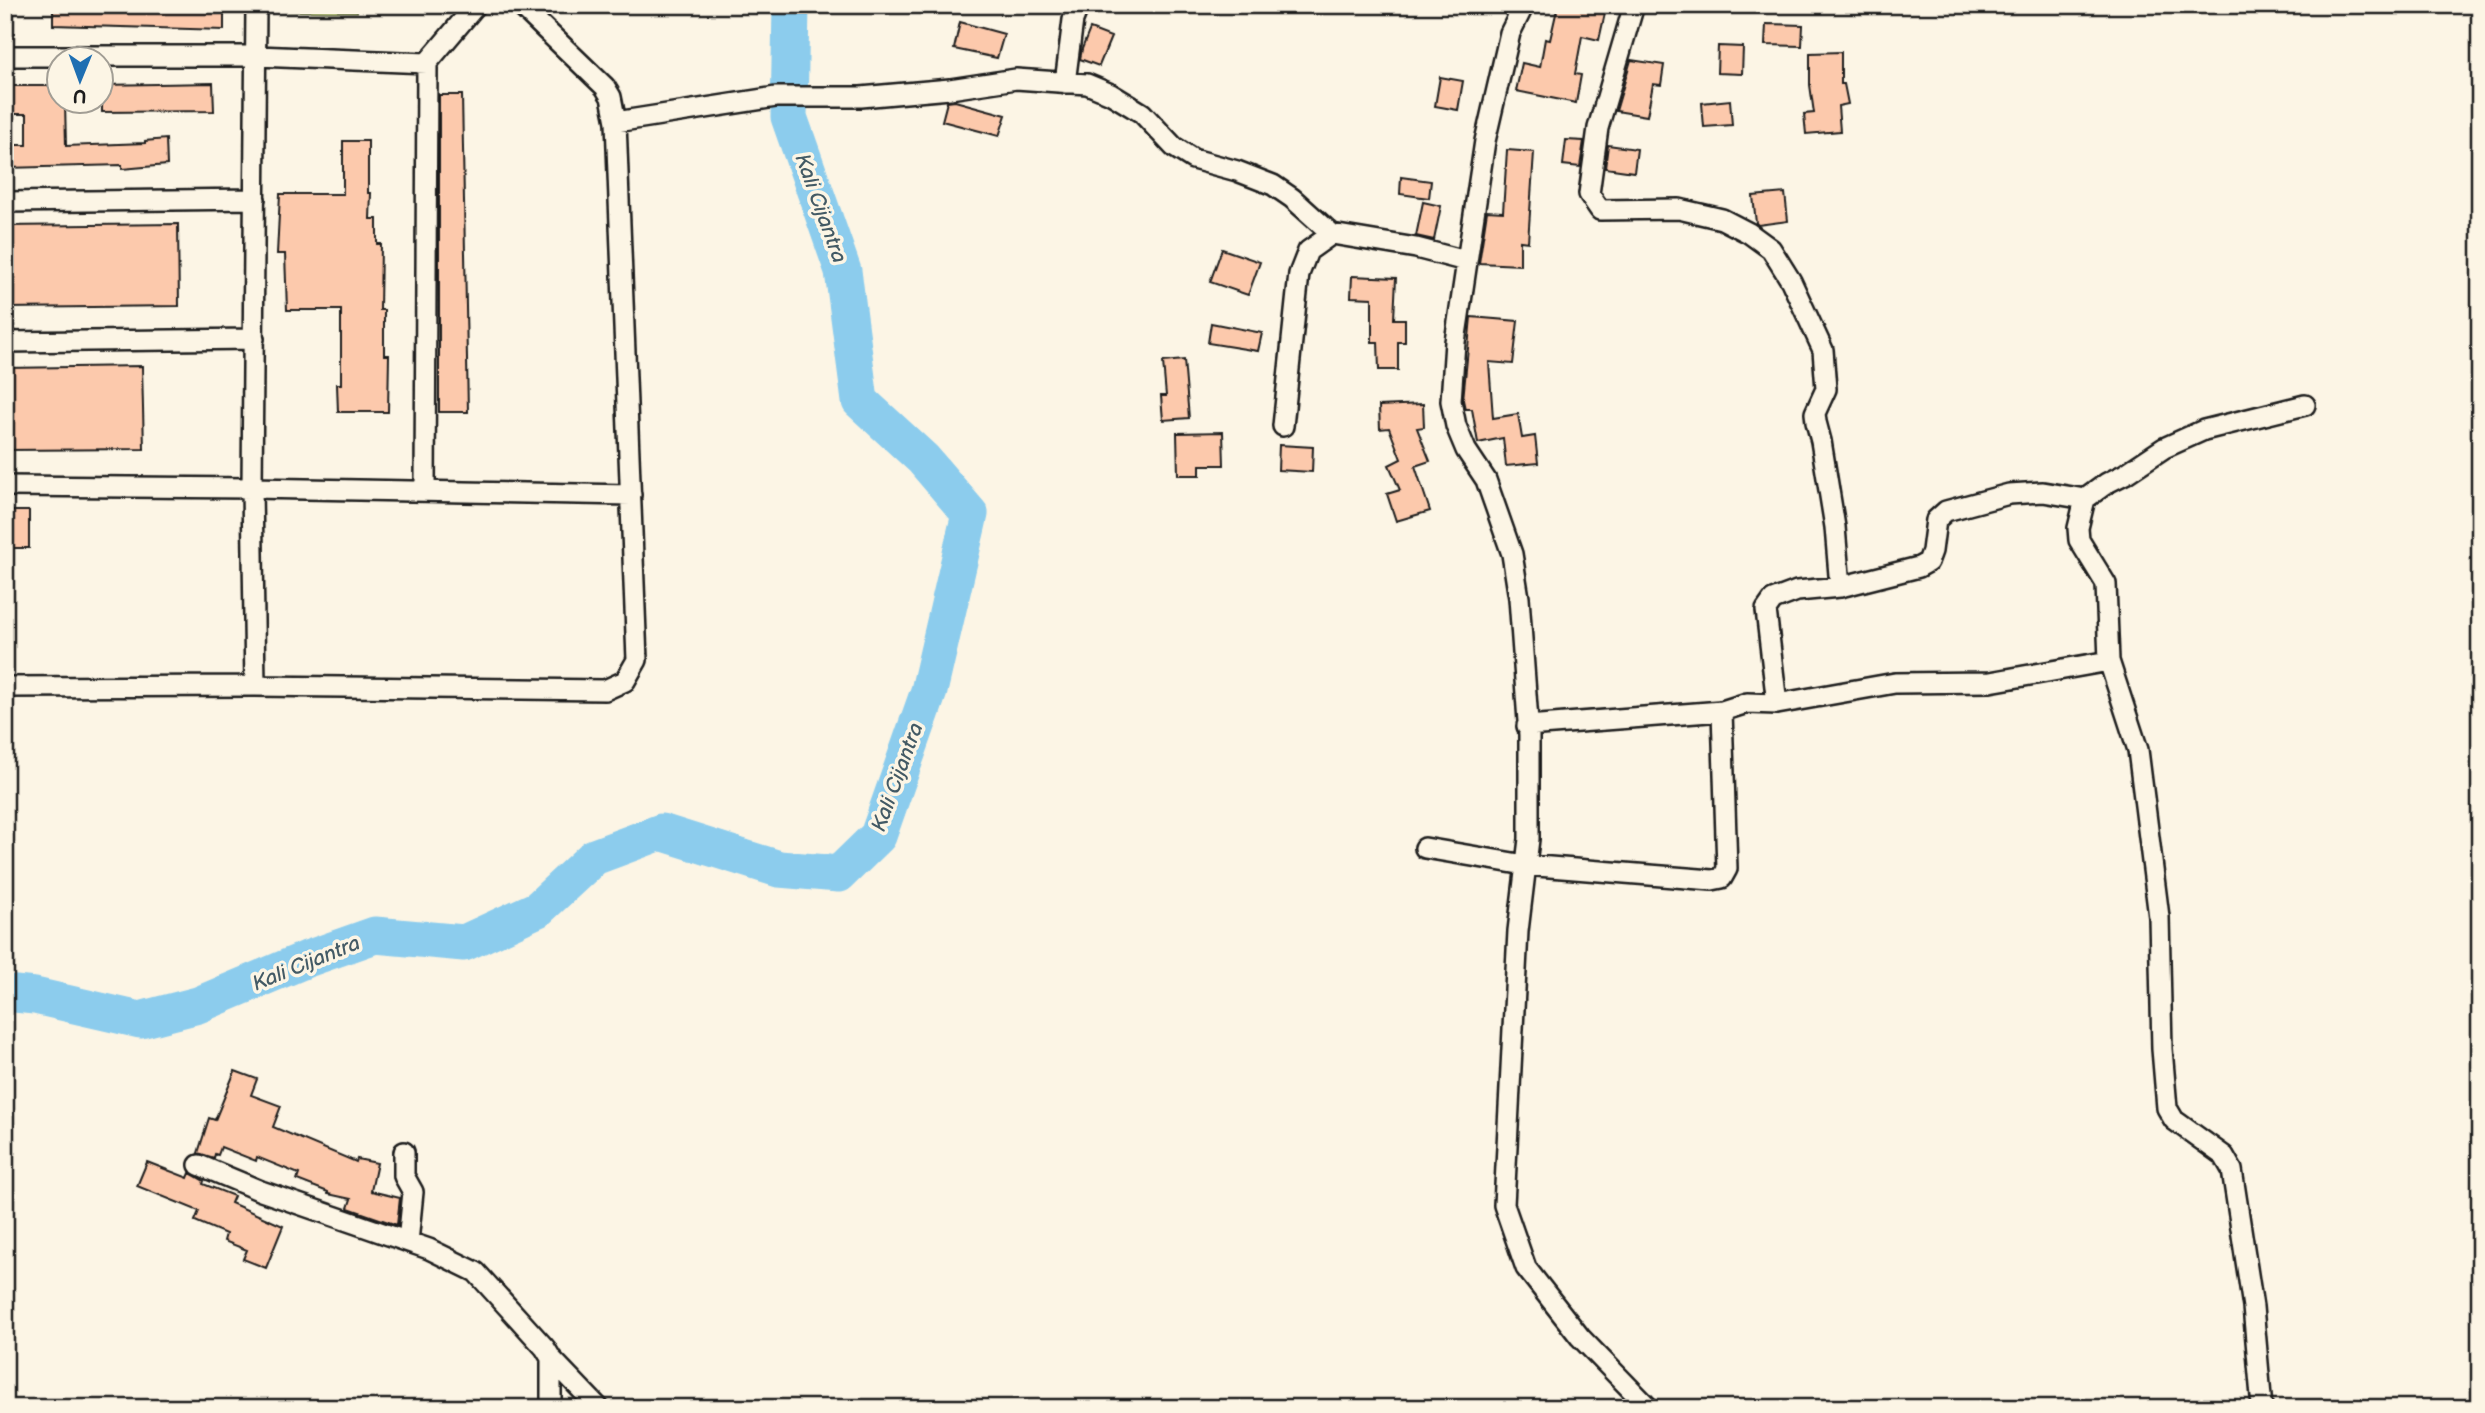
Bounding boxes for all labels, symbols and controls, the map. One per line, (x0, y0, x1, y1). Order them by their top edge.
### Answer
north arrow (46, 46, 116, 116)
text: U (73, 84, 87, 107)
water label: Kali Cijantra (789, 150, 852, 266)
water label: Kali Cijantra (866, 719, 929, 835)
water label: Kali Cijantra (249, 930, 364, 996)

